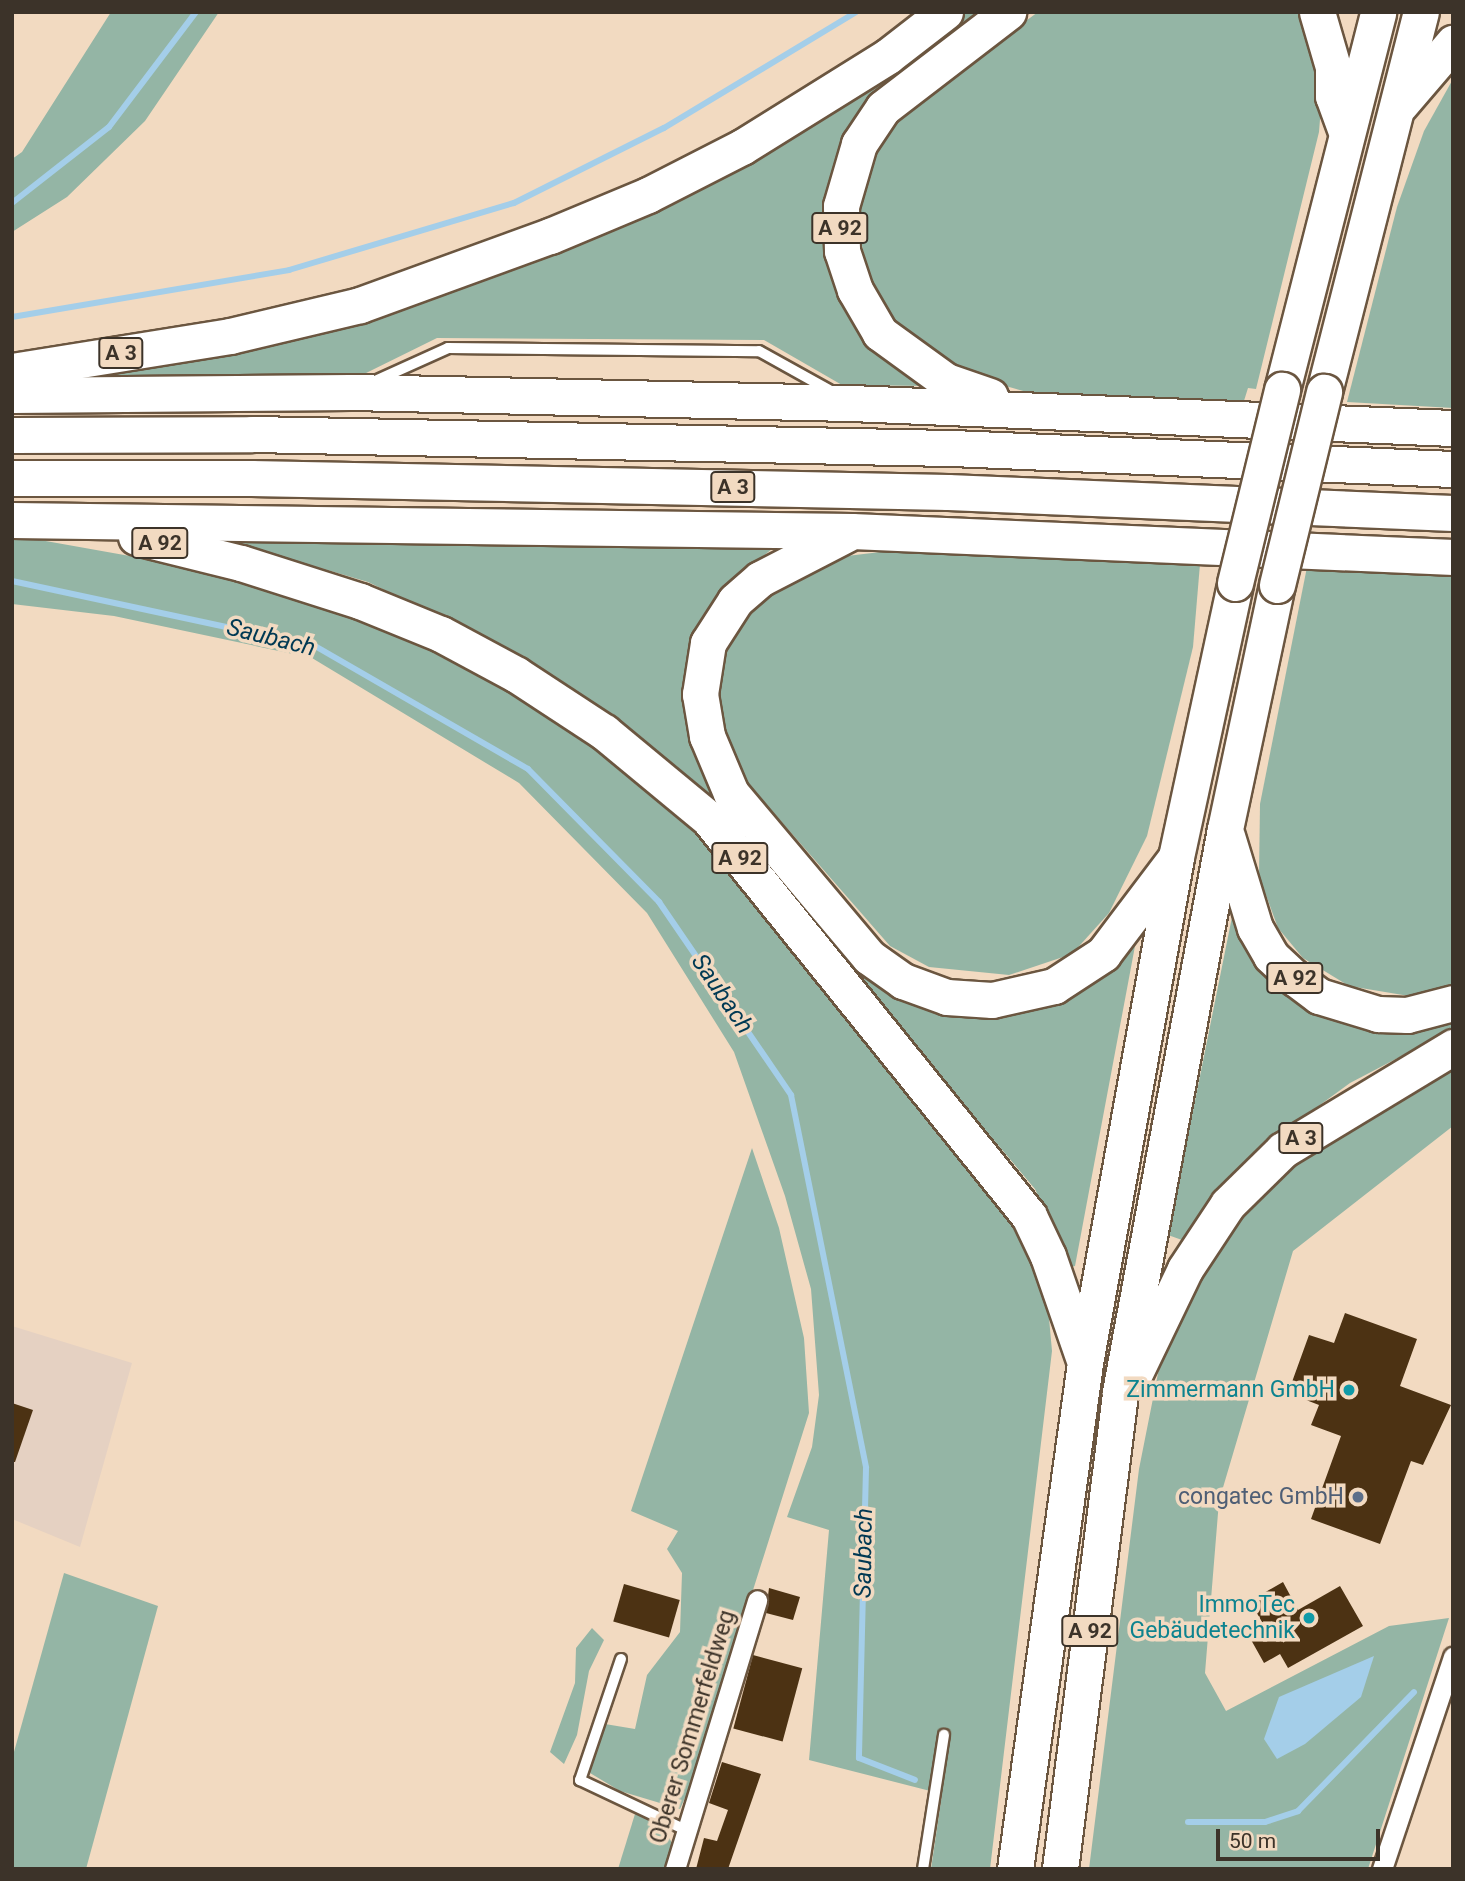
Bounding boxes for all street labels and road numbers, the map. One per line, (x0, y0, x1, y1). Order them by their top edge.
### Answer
road number: A 92 (810, 210, 870, 246)
road number: A 3 (98, 336, 144, 370)
road number: A 3 (710, 470, 756, 504)
road number: A 92 (130, 526, 190, 560)
road number: A 92 (710, 840, 770, 876)
road number: A 92 (1265, 960, 1325, 996)
road number: A 3 (1278, 1120, 1324, 1156)
street label: Oberer Sommerfeldweg (644, 1607, 742, 1847)
road number: A 92 (1060, 1614, 1120, 1648)

